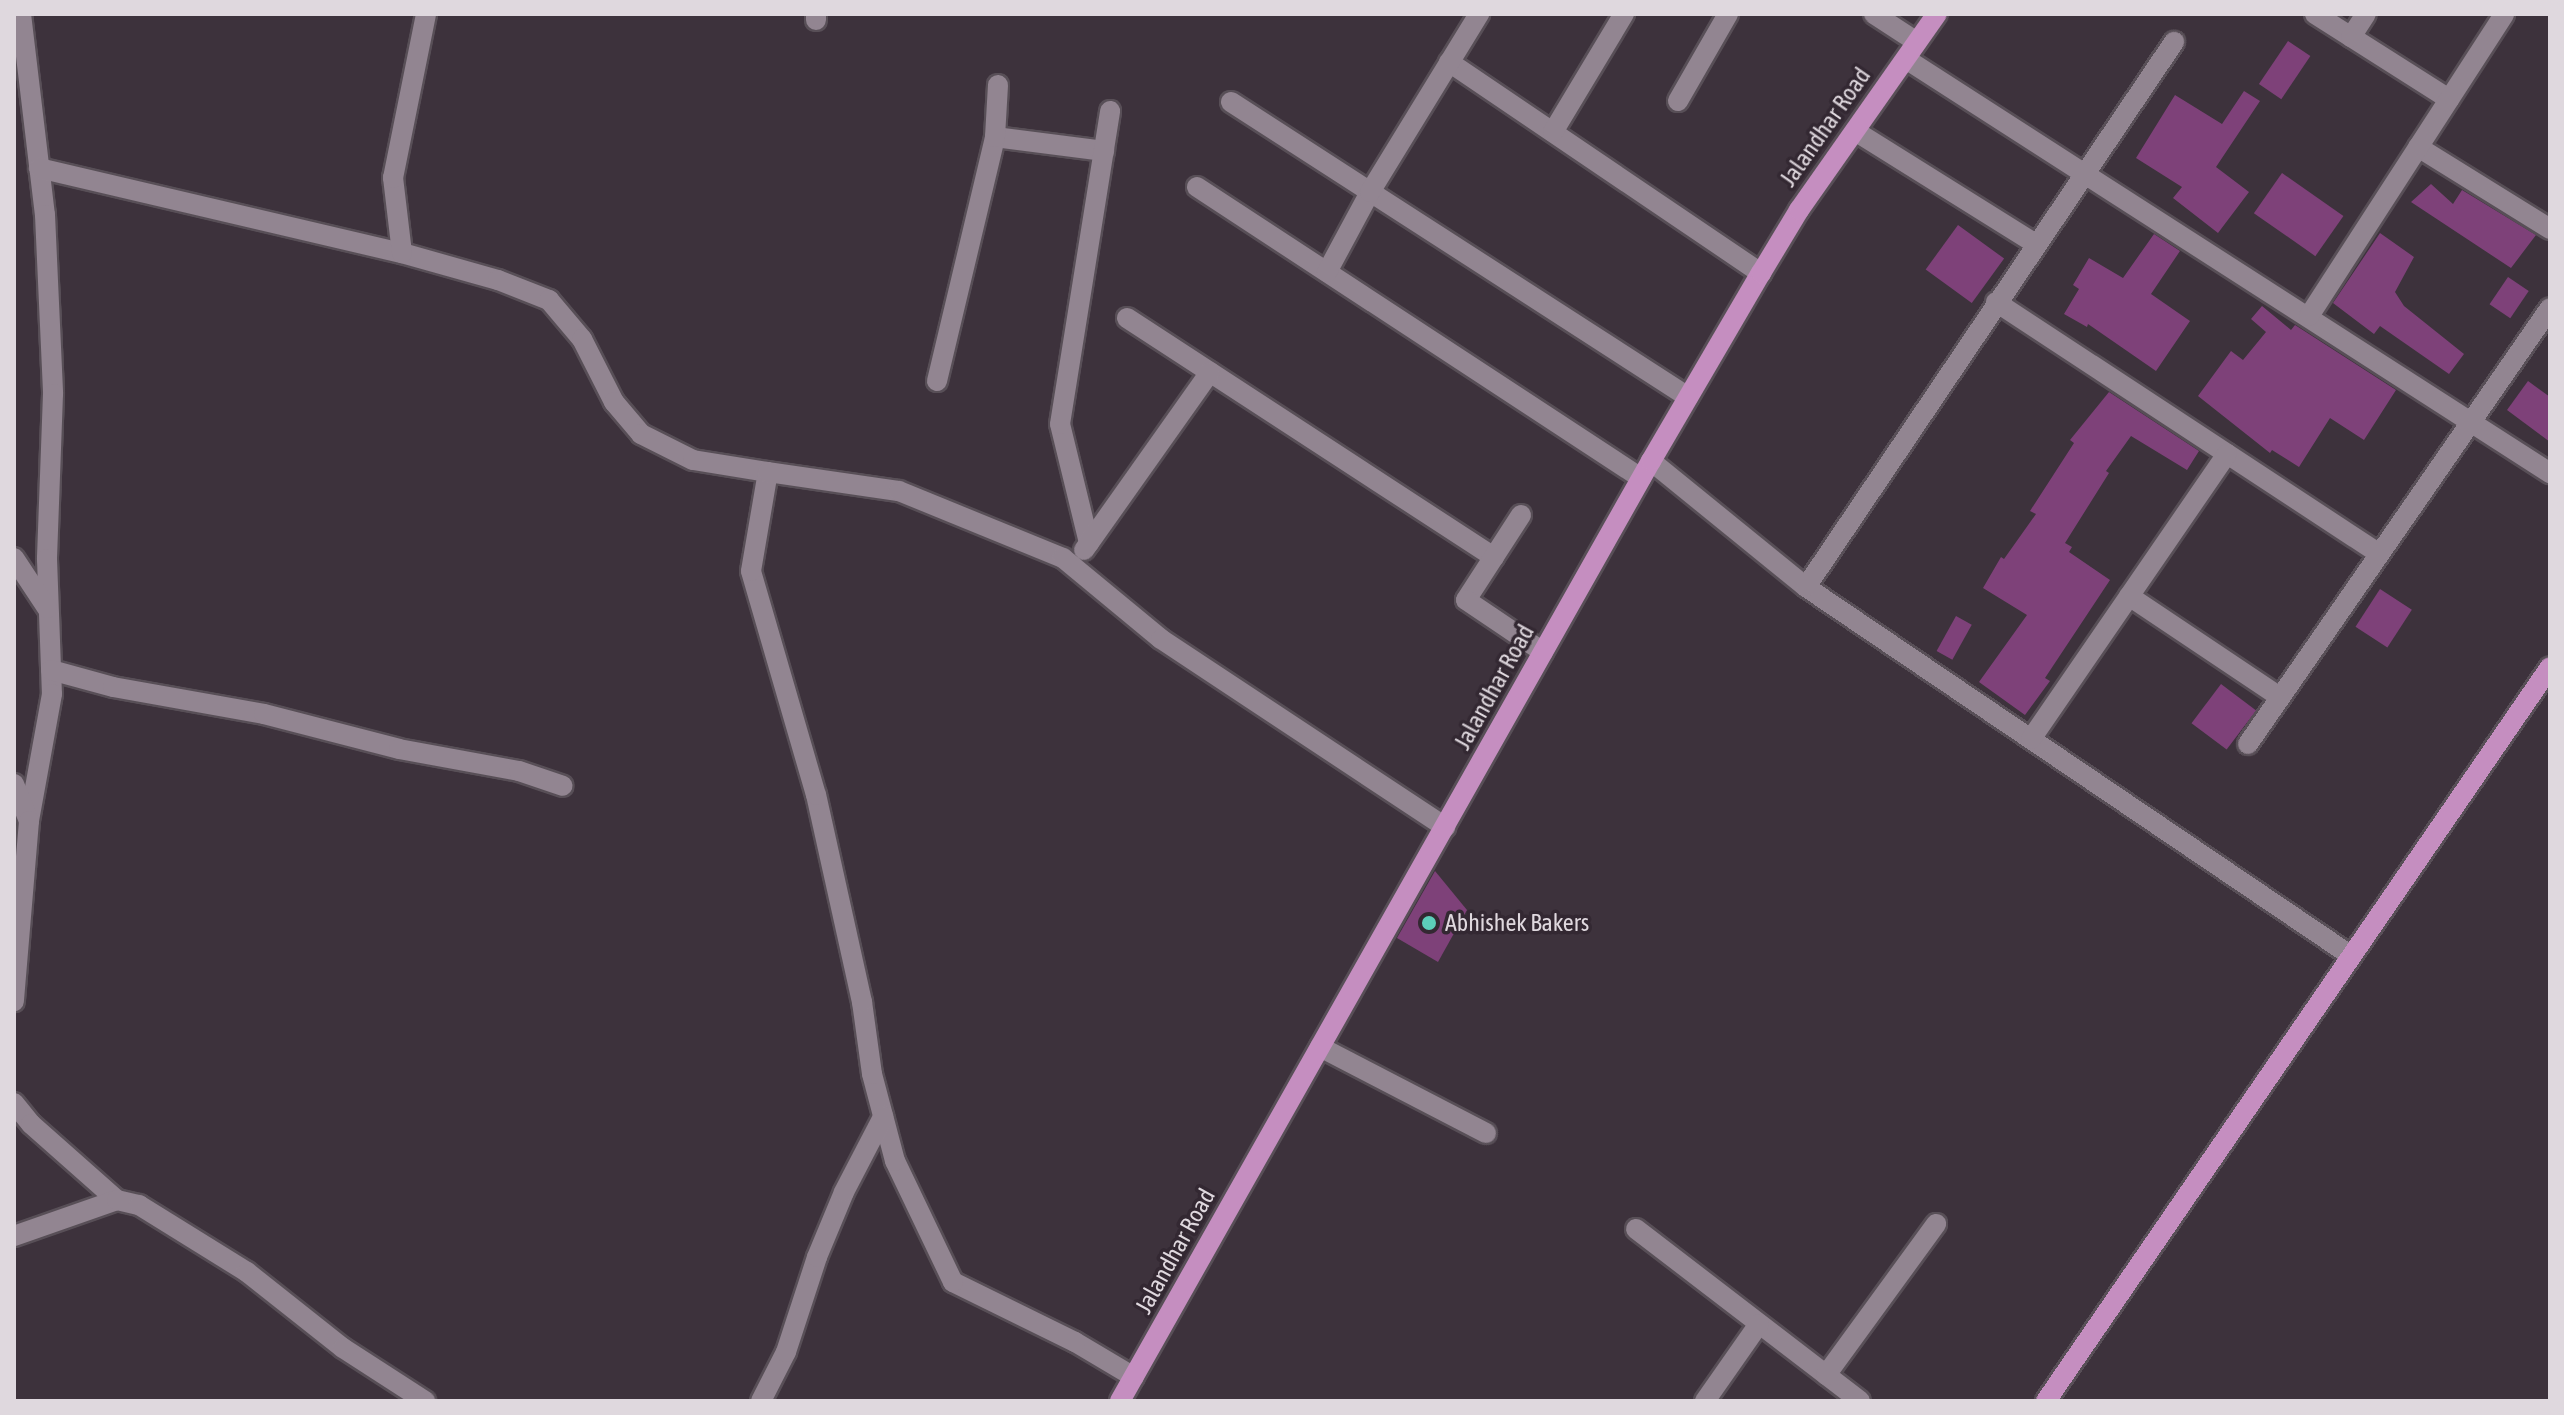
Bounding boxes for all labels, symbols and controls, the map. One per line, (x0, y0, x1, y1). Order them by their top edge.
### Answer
street label: Jalandhar Road (1774, 62, 1876, 192)
street label: Jalandhar Road (1448, 620, 1540, 754)
place label: Abhishek Bakers (1445, 909, 1589, 937)
marker: Abhishek Bakers (1420, 914, 1438, 932)
street label: Jalandhar Road (1129, 1184, 1221, 1318)

